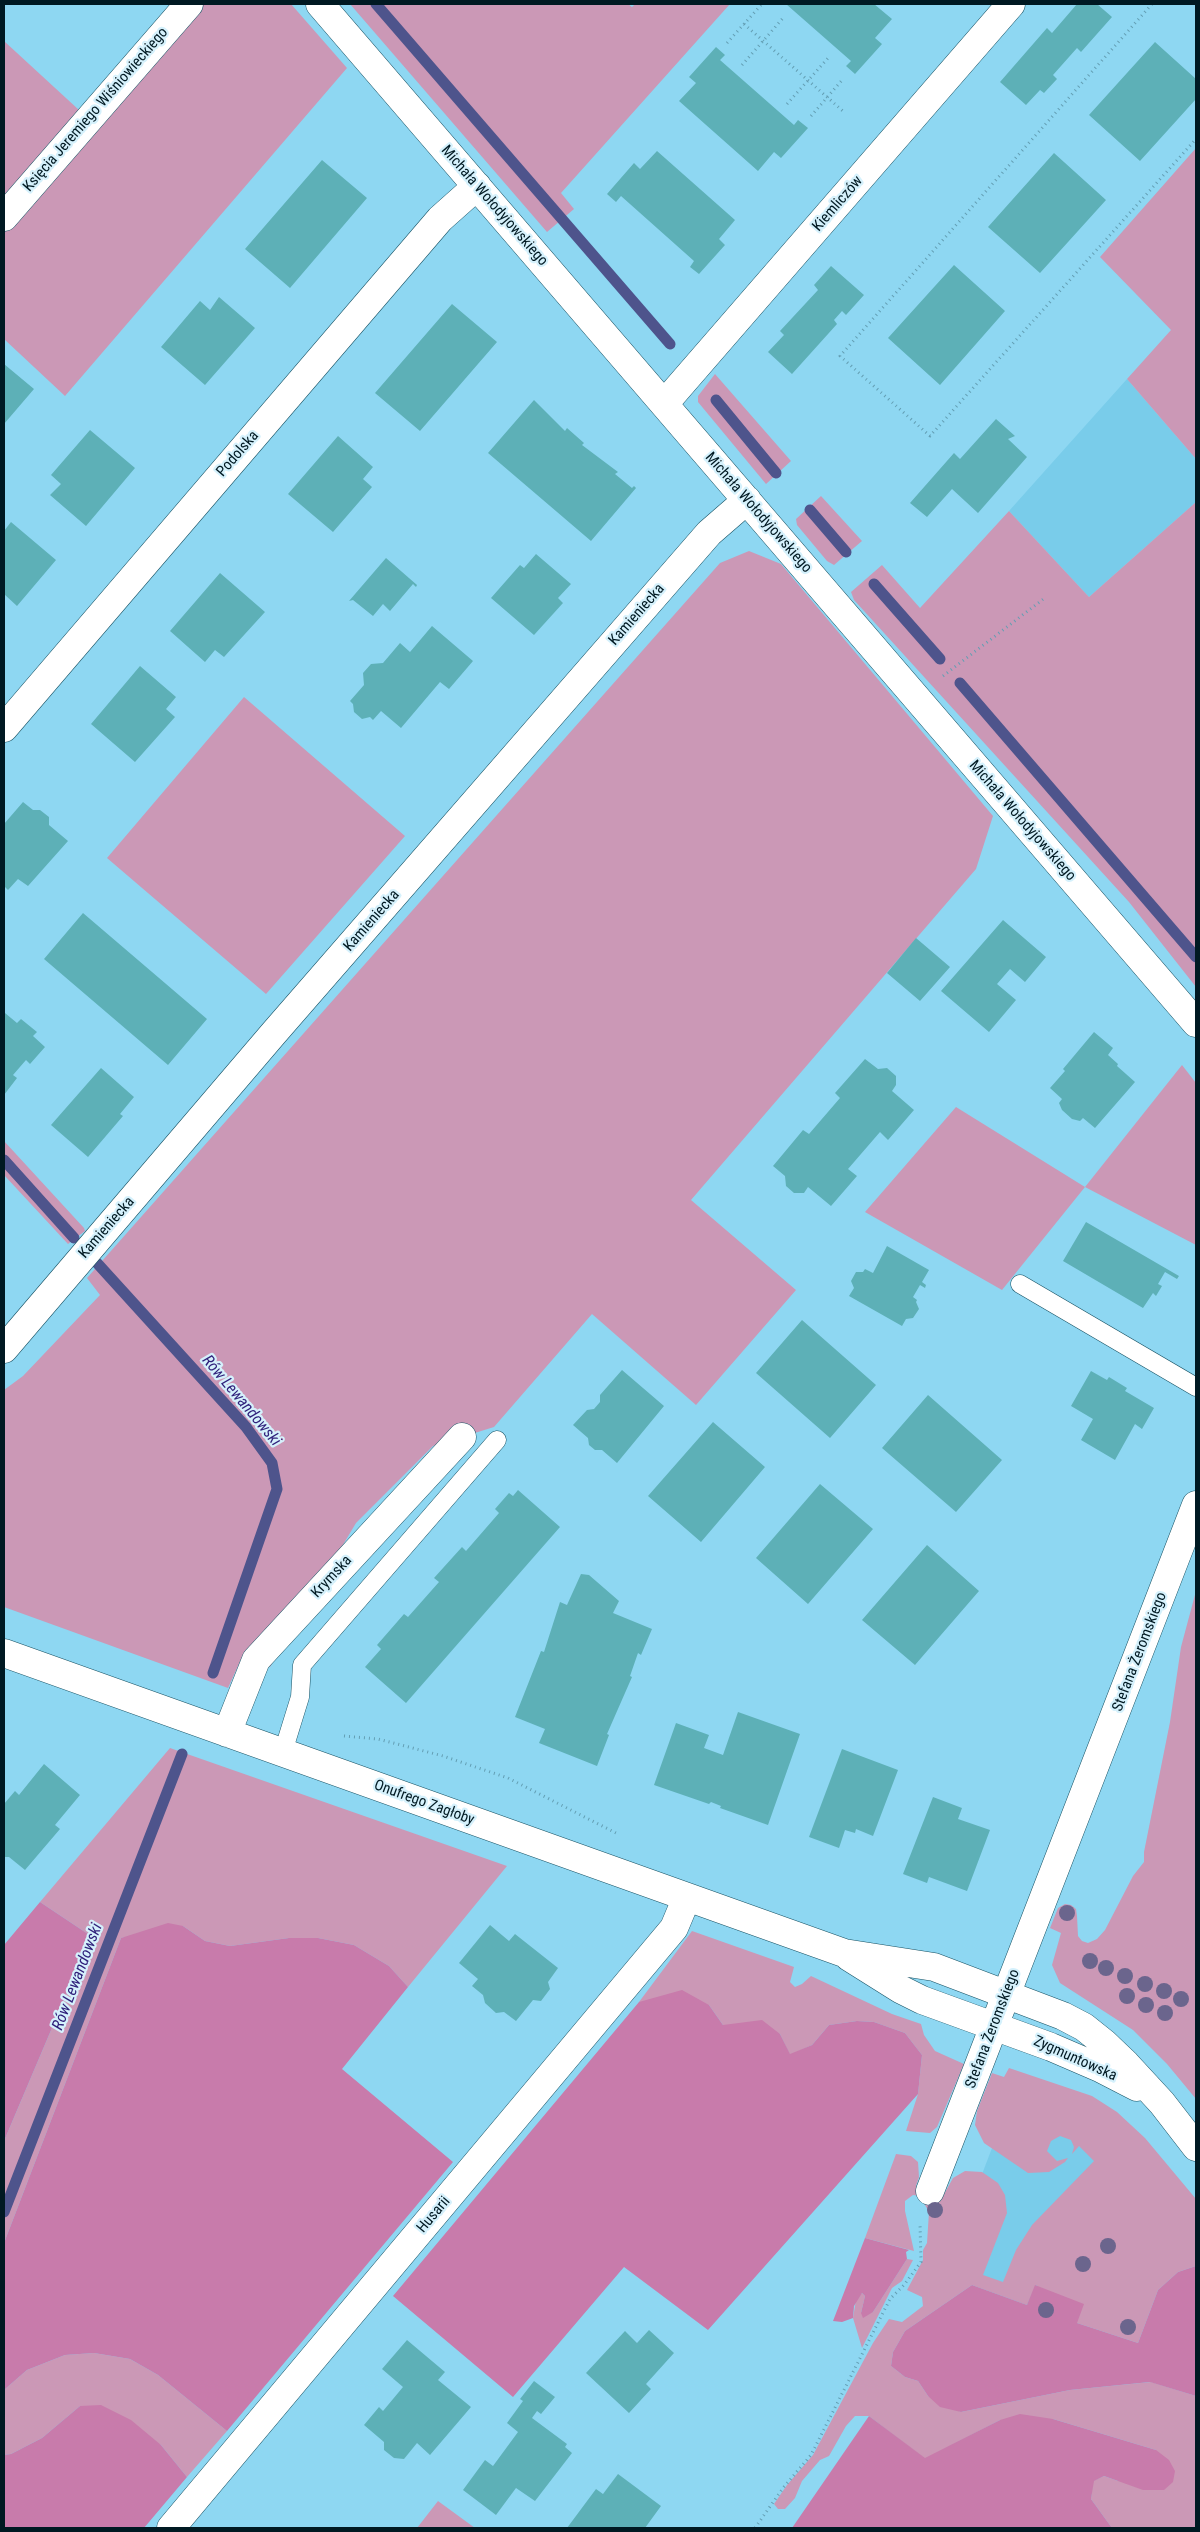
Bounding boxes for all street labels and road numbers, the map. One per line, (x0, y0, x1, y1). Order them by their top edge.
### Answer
street label: Księcia Jeremiego Wiśniowieckiego (20, 24, 172, 196)
street label: Michała Wołodyjowskiego (437, 142, 551, 270)
street label: Kiemliczów (809, 173, 867, 235)
street label: Podolska (213, 427, 263, 481)
street label: Michała Wołodyjowskiego (701, 449, 815, 577)
street label: Kamieniecka (605, 581, 669, 649)
street label: Michała Wołodyjowskiego (965, 757, 1079, 885)
street label: Kamieniecka (340, 887, 404, 955)
street label: Kamieniecka (75, 1194, 139, 1262)
street label: Krymska (308, 1552, 356, 1602)
street label: Stefana Żeromskiego (1109, 1590, 1171, 1714)
street label: Onufrego Zagłoby (371, 1777, 477, 1829)
street label: Stefana Żeromskiego (962, 1967, 1024, 2091)
street label: Zygmuntowska (1031, 2033, 1119, 2085)
street label: Husarii (414, 2193, 454, 2237)

